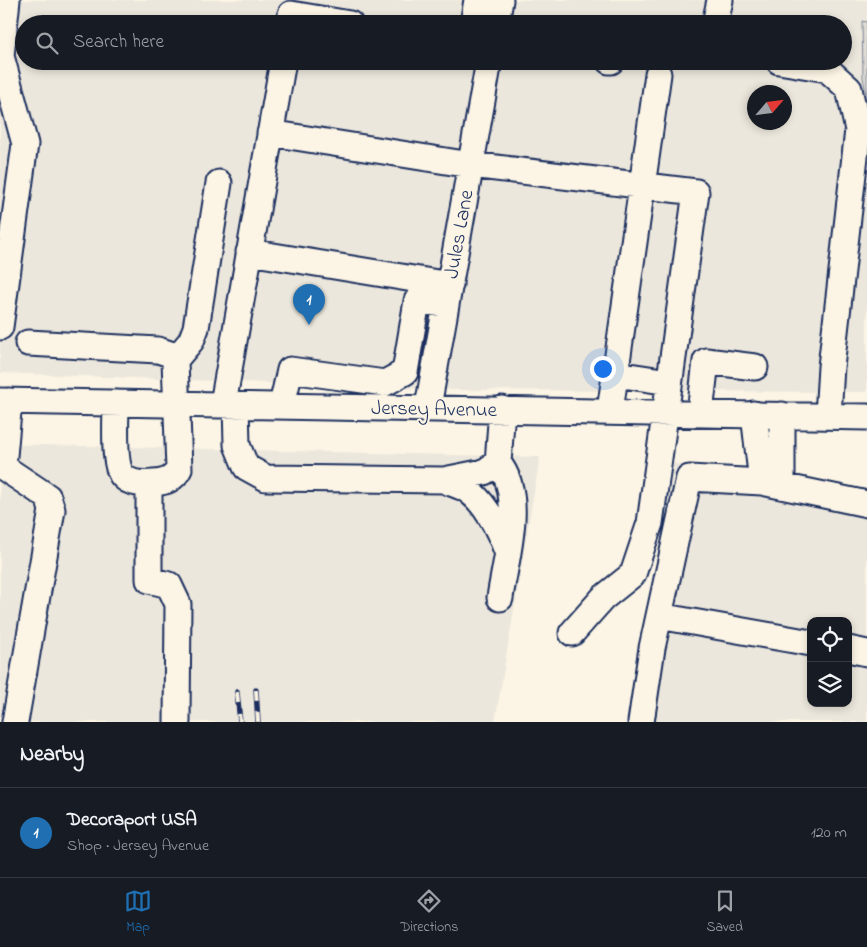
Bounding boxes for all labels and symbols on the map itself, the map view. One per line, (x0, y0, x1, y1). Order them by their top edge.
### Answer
north arrow (747, 85, 792, 130)
street label: Jules Lane (437, 187, 483, 281)
pin: 1 (293, 284, 325, 325)
your location (590, 356, 616, 382)
street label: Jersey Avenue (371, 394, 498, 428)

